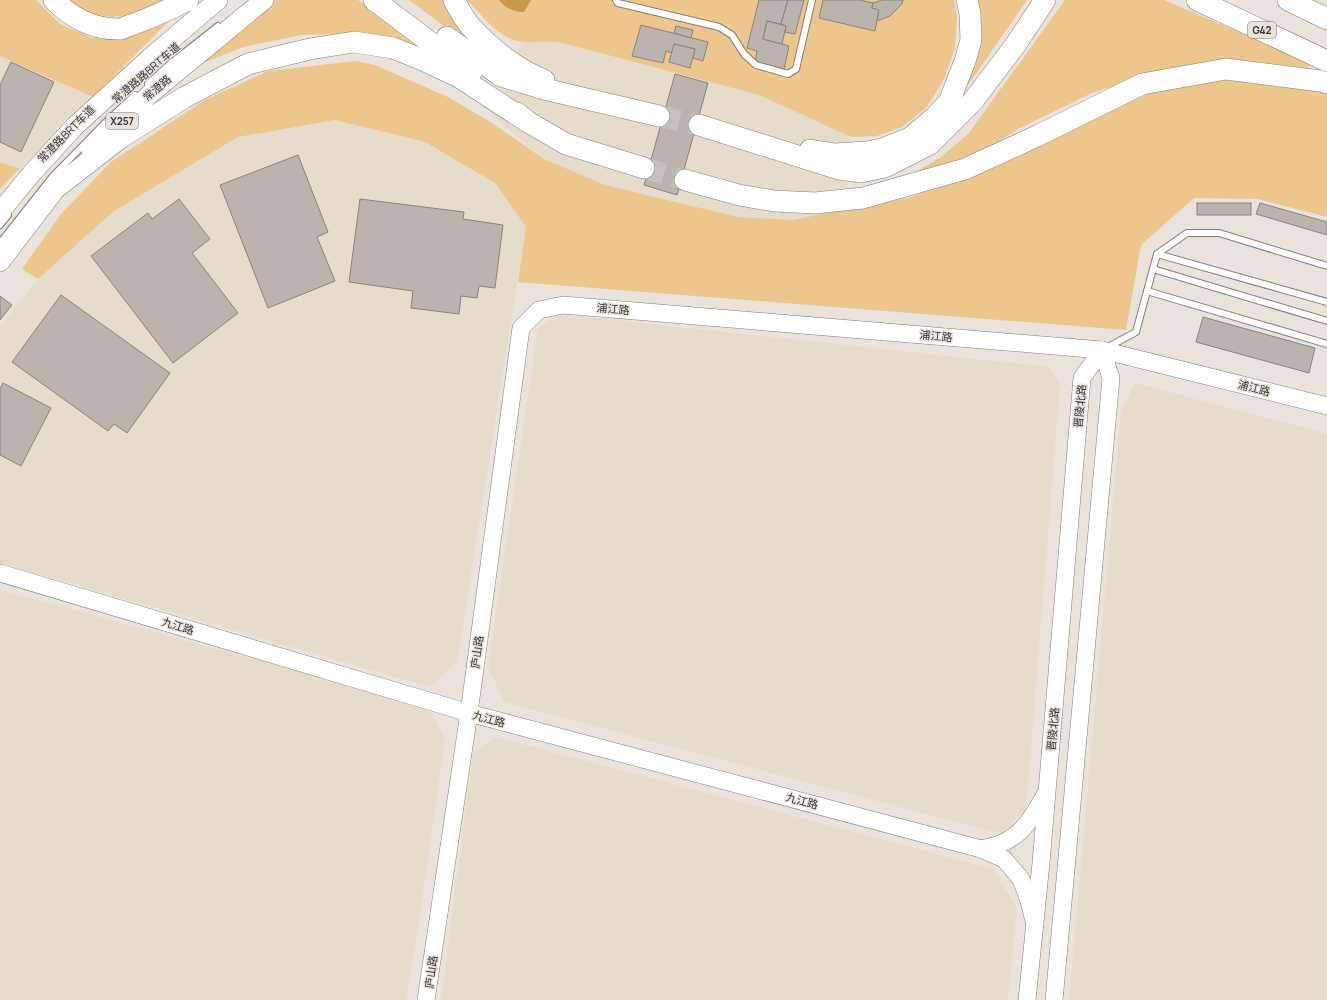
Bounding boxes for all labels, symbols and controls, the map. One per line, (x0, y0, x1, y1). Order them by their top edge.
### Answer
road number: G42 (1248, 22, 1276, 38)
street label: 常澄路路BRT车道 (109, 40, 183, 106)
street label: 常澄路 (140, 72, 174, 104)
street label: 常澄路BRT车道 (34, 102, 98, 166)
road number: X257 (106, 113, 138, 129)
street label: 浦江路 (596, 300, 630, 317)
street label: 浦江路 (919, 327, 953, 344)
street label: 浦江路 (1236, 376, 1272, 399)
street label: 晋陵北路 (1070, 383, 1089, 429)
street label: 九江路 (160, 614, 196, 638)
street label: 庐山路 (467, 635, 486, 669)
street label: 晋陵北路 (1043, 706, 1062, 752)
street label: 九江路 (471, 707, 507, 730)
street label: 九江路 (784, 789, 820, 812)
street label: 庐山路 (421, 955, 440, 989)

